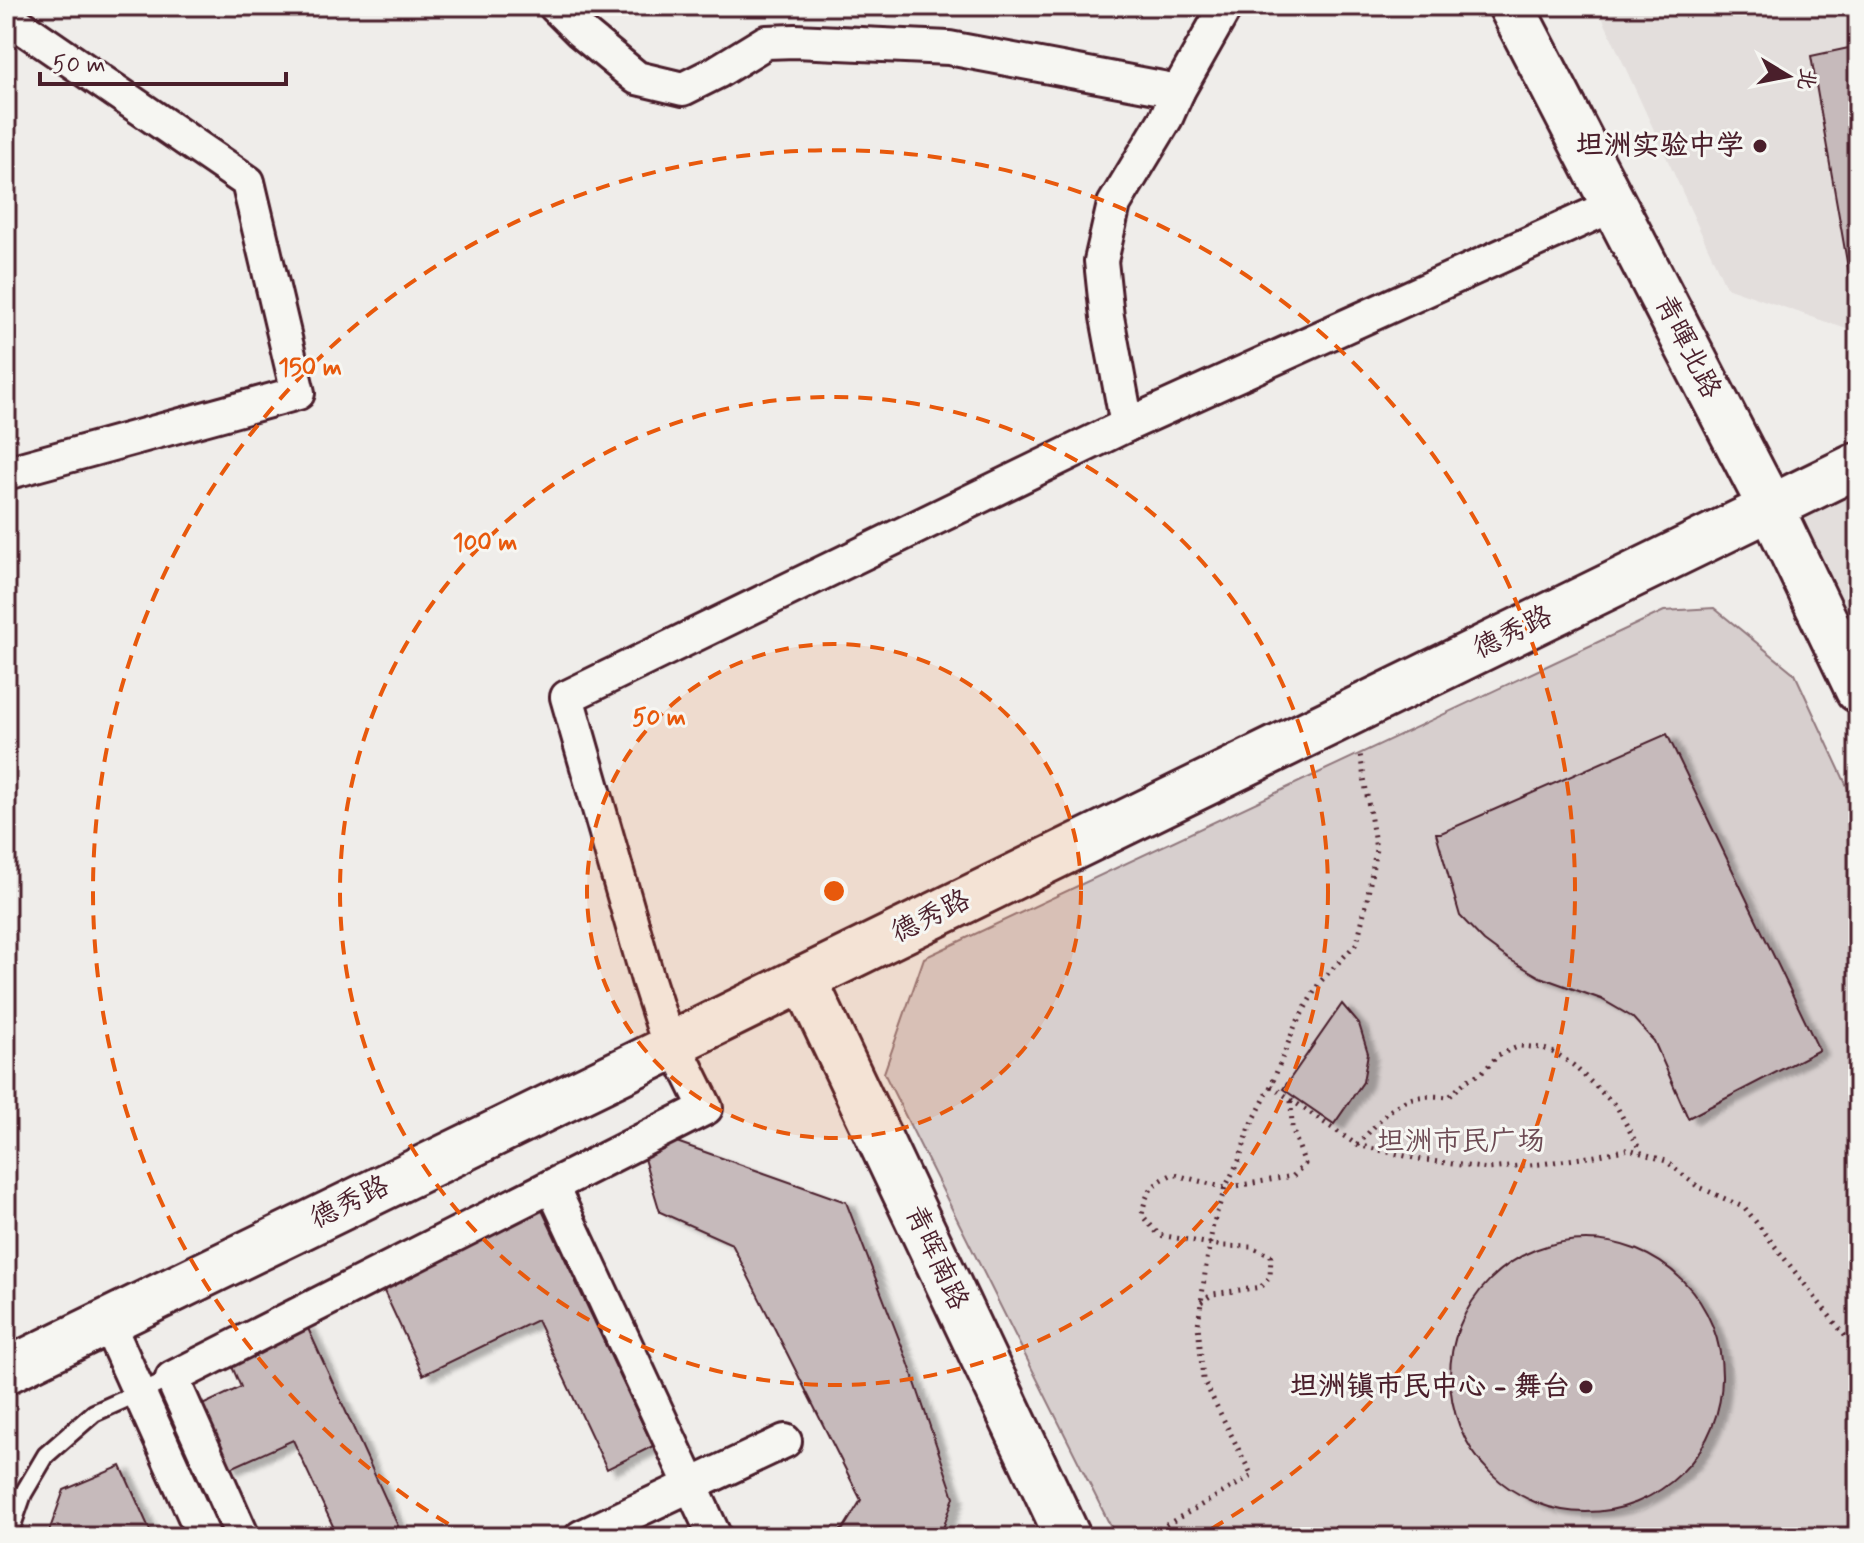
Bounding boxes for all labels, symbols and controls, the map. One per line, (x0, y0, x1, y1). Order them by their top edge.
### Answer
scale bar (40, 36, 286, 86)
north arrow (1748, 36, 1828, 116)
text: 50 m (52, 50, 106, 81)
text: 北 (1790, 66, 1821, 92)
place label: 坦洲实验中学 (1576, 128, 1744, 165)
marker: 坦洲实验中学 (1751, 137, 1769, 155)
street label: 青暉北路 (1645, 289, 1729, 405)
text: 150 m (278, 353, 342, 384)
text: 100 m (453, 528, 517, 559)
street label: 德秀路 (1467, 598, 1559, 668)
text: 50 m (632, 703, 686, 734)
centre of rings (820, 877, 848, 905)
street label: 德秀路 (885, 882, 977, 952)
park label: 坦洲市民广场 (1377, 1124, 1545, 1161)
street label: 德秀路 (304, 1168, 396, 1238)
street label: 青晖南路 (896, 1199, 976, 1317)
place label: 坦洲镇市民中心 - 舞台 (1290, 1369, 1570, 1406)
marker: 坦洲镇市民中心 - 舞台 (1577, 1378, 1595, 1396)

